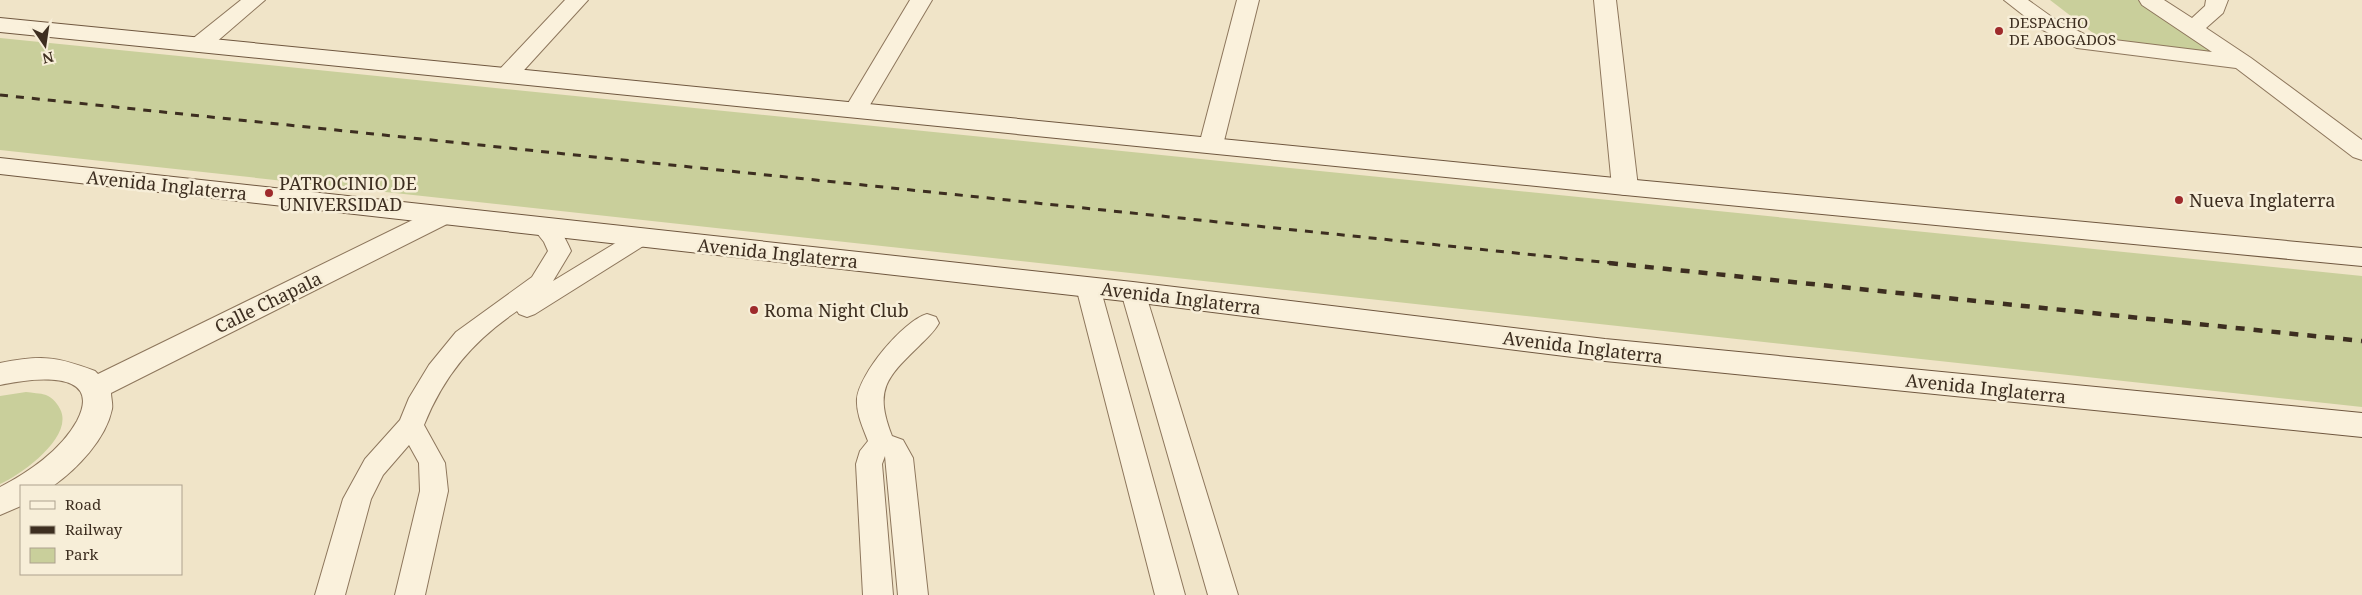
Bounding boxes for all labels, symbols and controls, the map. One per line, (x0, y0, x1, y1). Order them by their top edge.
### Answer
place label: DESPACHO DE ABOGADOS (2009, 12, 2116, 49)
north arrow (20, 20, 70, 70)
marker: DESPACHO DE ABOGADOS (1993, 25, 2005, 37)
text: N (41, 48, 56, 69)
street label: Avenida Inglaterra (86, 165, 248, 205)
place label: PATROCINIO DE UNIVERSIDAD (279, 171, 417, 216)
marker: PATROCINIO DE UNIVERSIDAD (263, 187, 275, 199)
place label: Nueva Inglaterra (2189, 188, 2335, 212)
marker: Nueva Inglaterra (2173, 194, 2185, 206)
street label: Avenida Inglaterra (697, 233, 859, 273)
street label: Calle Chapala (211, 266, 325, 338)
street label: Avenida Inglaterra (1100, 276, 1262, 320)
place label: Roma Night Club (764, 298, 909, 322)
marker: Roma Night Club (748, 304, 760, 316)
street label: Avenida Inglaterra (1502, 325, 1664, 369)
street label: Avenida Inglaterra (1905, 368, 2067, 408)
legend (20, 485, 182, 575)
text: Road (65, 494, 101, 514)
text: Railway (65, 519, 123, 539)
text: Park (65, 544, 99, 564)

